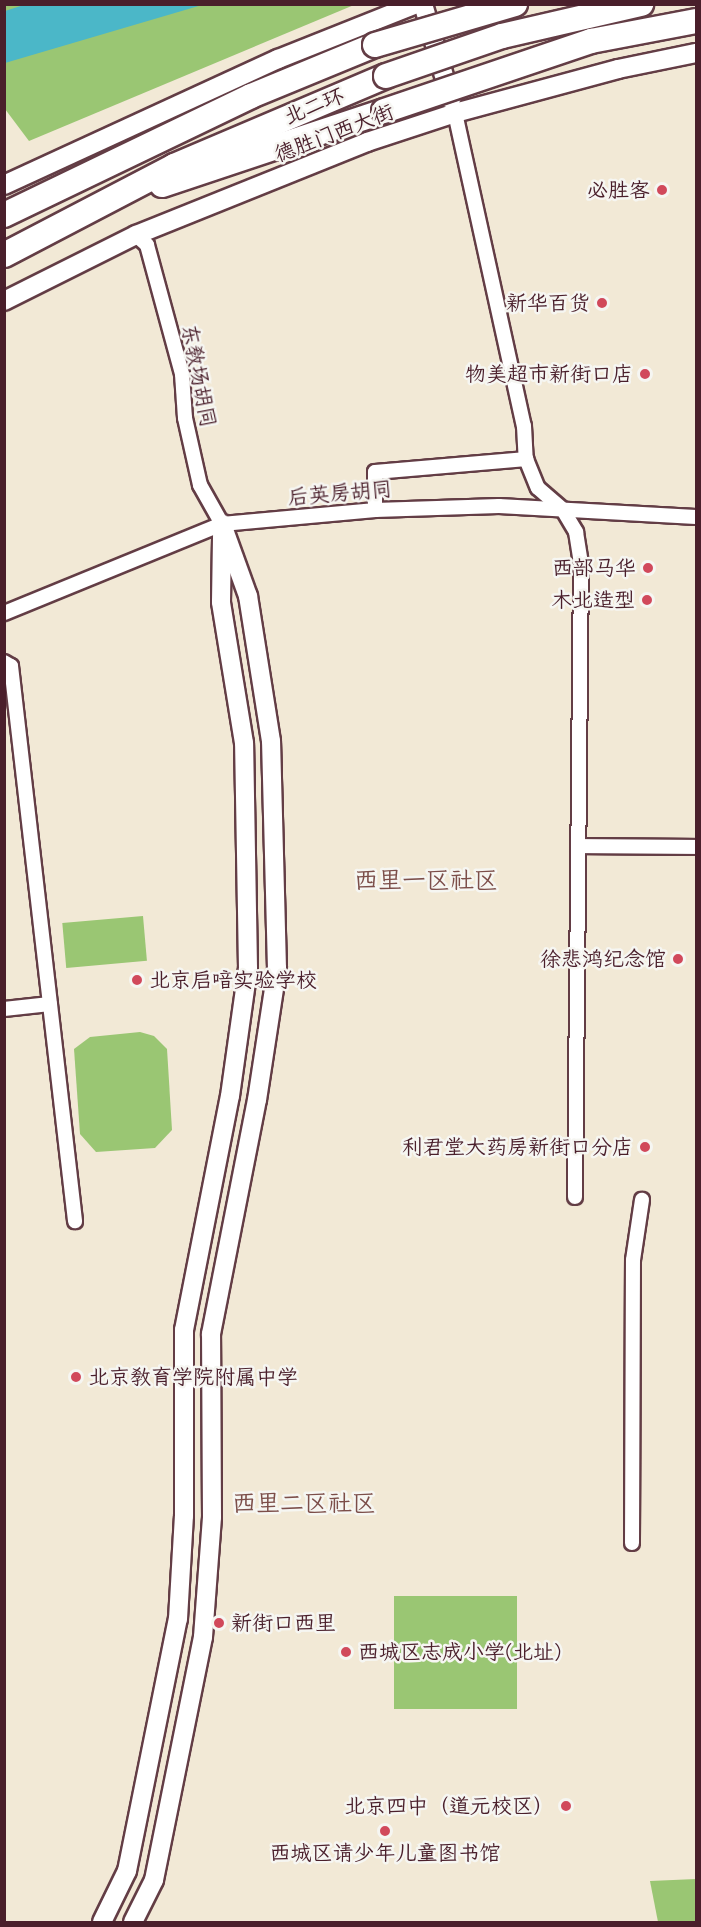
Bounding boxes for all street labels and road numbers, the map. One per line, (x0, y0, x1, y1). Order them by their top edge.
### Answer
street label: 北二环 (280, 83, 348, 129)
street label: 德胜门西大街 (271, 99, 397, 167)
street label: 东教场胡同 (177, 322, 221, 430)
street label: 后英房胡同 (287, 476, 393, 510)

